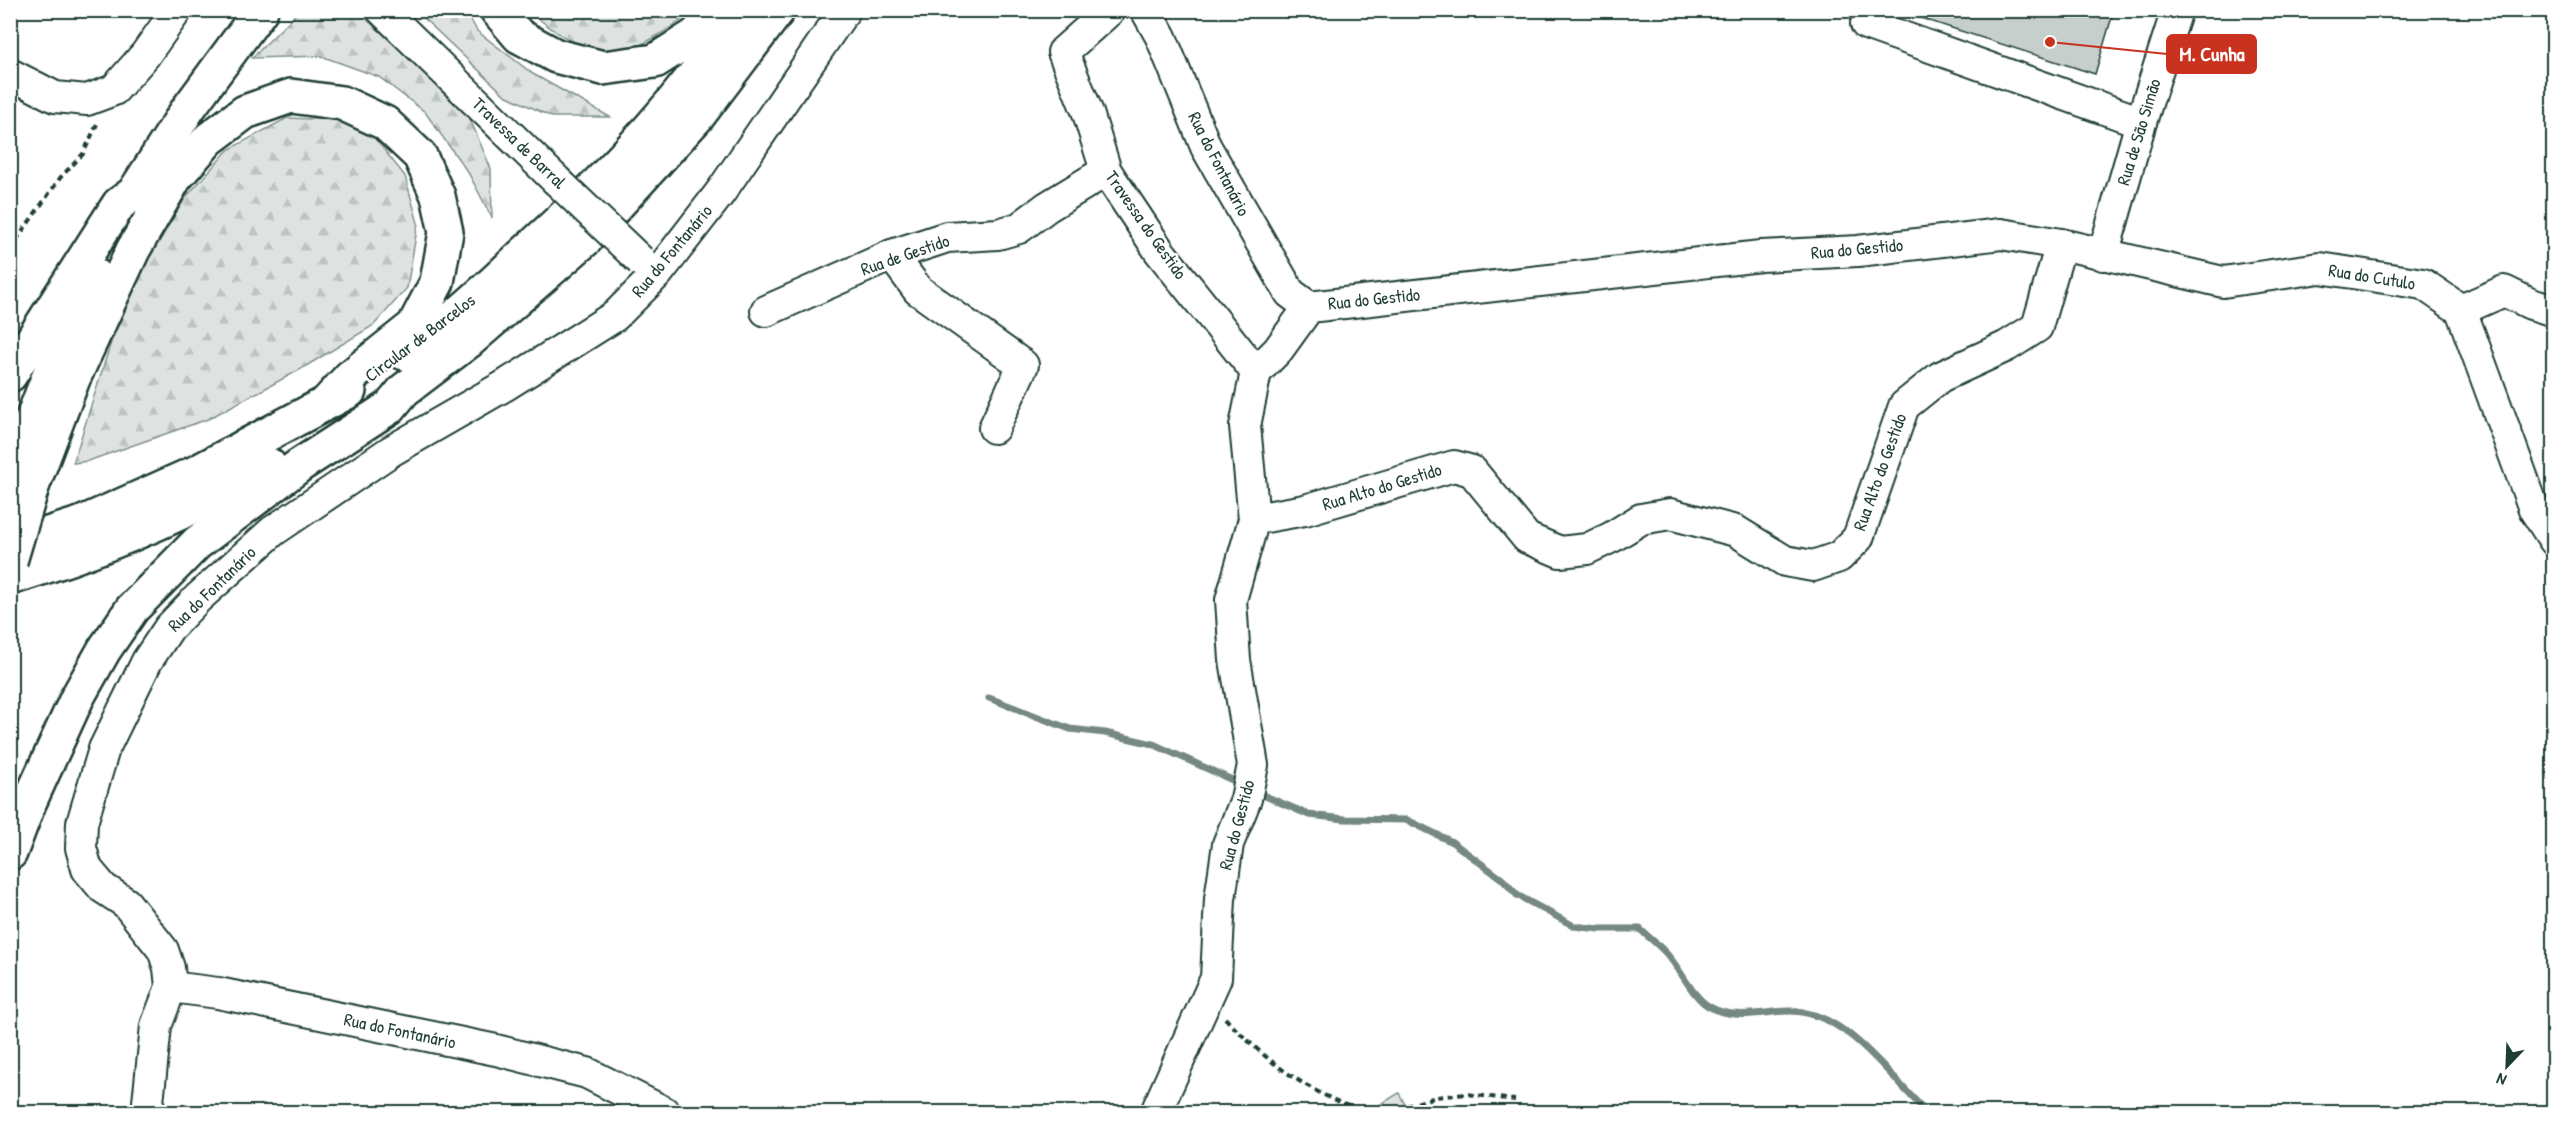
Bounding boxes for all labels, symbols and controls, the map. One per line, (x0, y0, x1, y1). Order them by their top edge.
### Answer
callout: M. Cunha (2167, 35, 2256, 73)
text: M. Cunha (2179, 40, 2245, 67)
street label: Rua de São Simão (2110, 75, 2167, 188)
street label: Travessa de Barral (467, 91, 572, 194)
street label: Rua do Fontanário (1182, 107, 1256, 220)
street label: Travessa do Gestido (1100, 165, 1193, 284)
street label: Rua do Fontanário (625, 199, 718, 302)
street label: Rua de Gestido (857, 228, 952, 281)
street label: Rua do Gestido (1810, 232, 1904, 265)
street label: Rua do Cutulo (2327, 257, 2417, 296)
street label: Rua do Gestido (1327, 281, 1421, 316)
street label: Circular de Barcelos (359, 288, 480, 387)
street label: Rua Alto do Gestido (1847, 410, 1912, 534)
street label: Rua Alto do Gestido (1319, 457, 1445, 517)
street label: Rua do Fontanário (162, 540, 261, 637)
street label: Rua do Gestido (1213, 777, 1261, 873)
street label: Rua do Fontanário (342, 1006, 458, 1055)
north arrow (2477, 1036, 2537, 1096)
text: N (2492, 1068, 2509, 1092)

